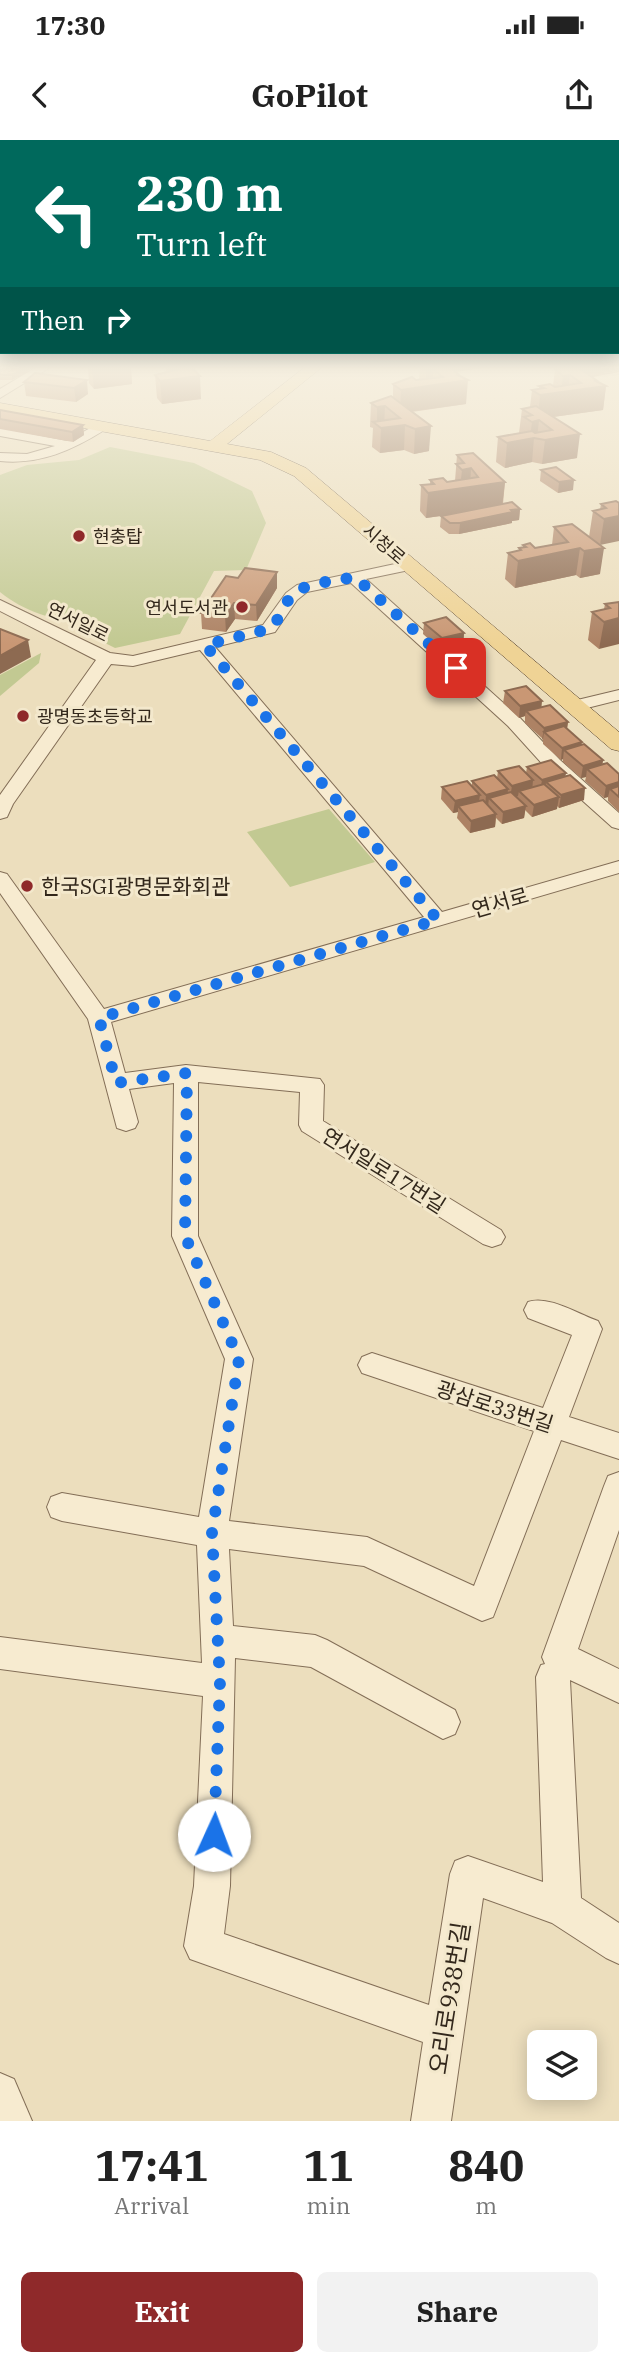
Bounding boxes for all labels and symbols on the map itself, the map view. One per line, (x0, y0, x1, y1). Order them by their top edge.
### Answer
street label: 시청로 (358, 519, 410, 569)
place label: 현충탑 (93, 525, 143, 548)
marker: 현충탑 (71, 528, 87, 544)
place label: 연서도서관 (145, 596, 228, 619)
street label: 연서일로 (43, 597, 113, 647)
marker: 연서도서관 (234, 599, 250, 615)
pin (426, 638, 486, 698)
place label: 광명동초등학교 (37, 705, 153, 728)
marker: 광명동초등학교 (15, 708, 31, 724)
place label: 한국SGI광명문화회관 (41, 872, 230, 900)
marker: 한국SGI광명문화회관 (19, 878, 35, 894)
street label: 연서로 (468, 881, 532, 923)
street label: 연서일로17번길 (317, 1121, 451, 1219)
street label: 광삼로33번길 (433, 1374, 557, 1438)
position arrow (177, 1798, 251, 1872)
street label: 오리로938번길 (421, 1920, 477, 2076)

